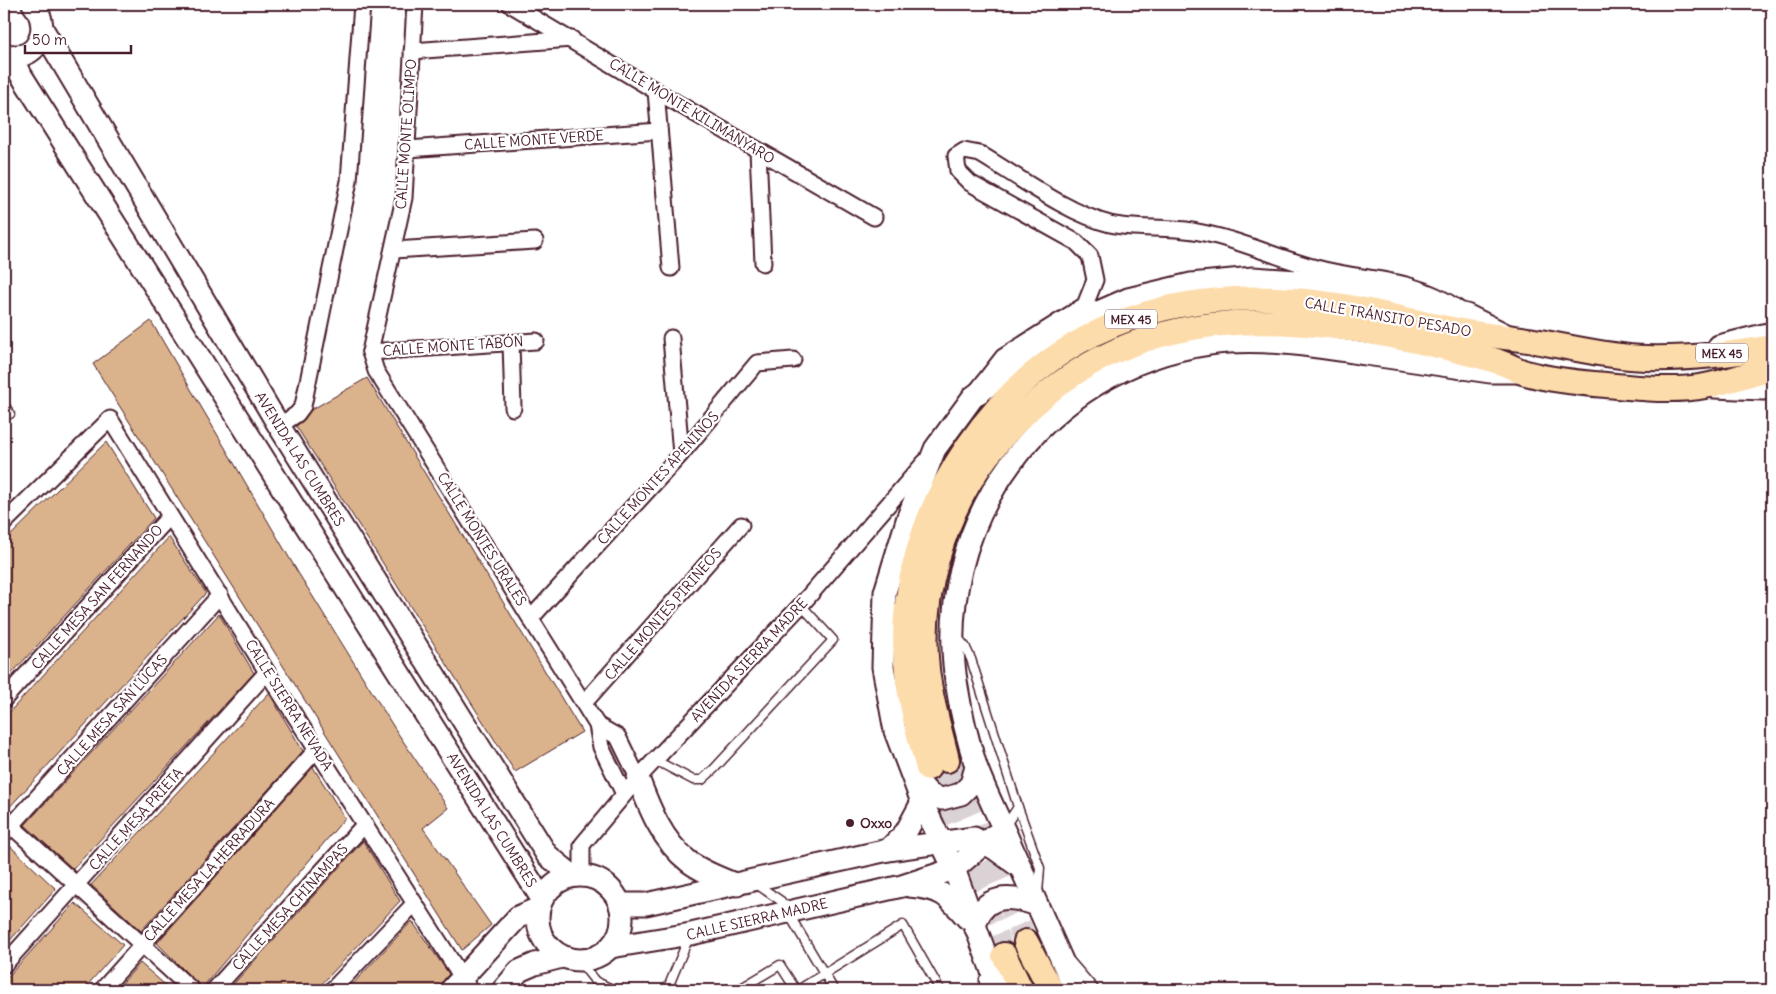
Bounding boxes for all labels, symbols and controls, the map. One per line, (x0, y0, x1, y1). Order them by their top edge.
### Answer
scale bar (25, 22, 131, 54)
text: 50 m (32, 30, 67, 49)
street label: CALLE MONTE KILIMANYARO (606, 54, 778, 168)
street label: CALLE MONTE OLIMPO (392, 58, 420, 210)
street label: CALLE MONTE VERDE (464, 126, 604, 154)
street label: CALLE TRÁNSITO PESADO (1303, 293, 1473, 341)
road number: MEX 45 (1105, 310, 1157, 328)
street label: CALLE MONTE TABÓN (382, 332, 524, 360)
road number: MEX 45 (1696, 343, 1748, 362)
street label: AVENIDA LAS CUMBRES (251, 388, 349, 530)
street label: CALLE MONTES APENINOS (593, 407, 723, 548)
street label: CALLE MONTES URALES (433, 469, 531, 609)
street label: CALLE MESA SAN FERNANDO (27, 521, 167, 673)
street label: CALLE MONTES PIRINEOS (601, 544, 725, 684)
street label: AVENIDA SIERRA MADRE (687, 594, 811, 726)
street label: CALLE SIERRA NEVADA (241, 636, 337, 774)
street label: CALLE MESA SAN LUCAS (53, 650, 171, 779)
street label: AVENIDA LAS CUMBRES (443, 749, 541, 891)
street label: CALLE MESA PRIETA (85, 764, 187, 874)
street label: CALLE MESA LA HERRADURA (140, 794, 278, 946)
place label: Oxxo (860, 814, 892, 832)
marker: Oxxo (844, 817, 856, 829)
street label: CALLE MESA CHINAMPAS (228, 840, 352, 974)
street label: CALLE SIERRA MADRE (684, 894, 830, 944)

